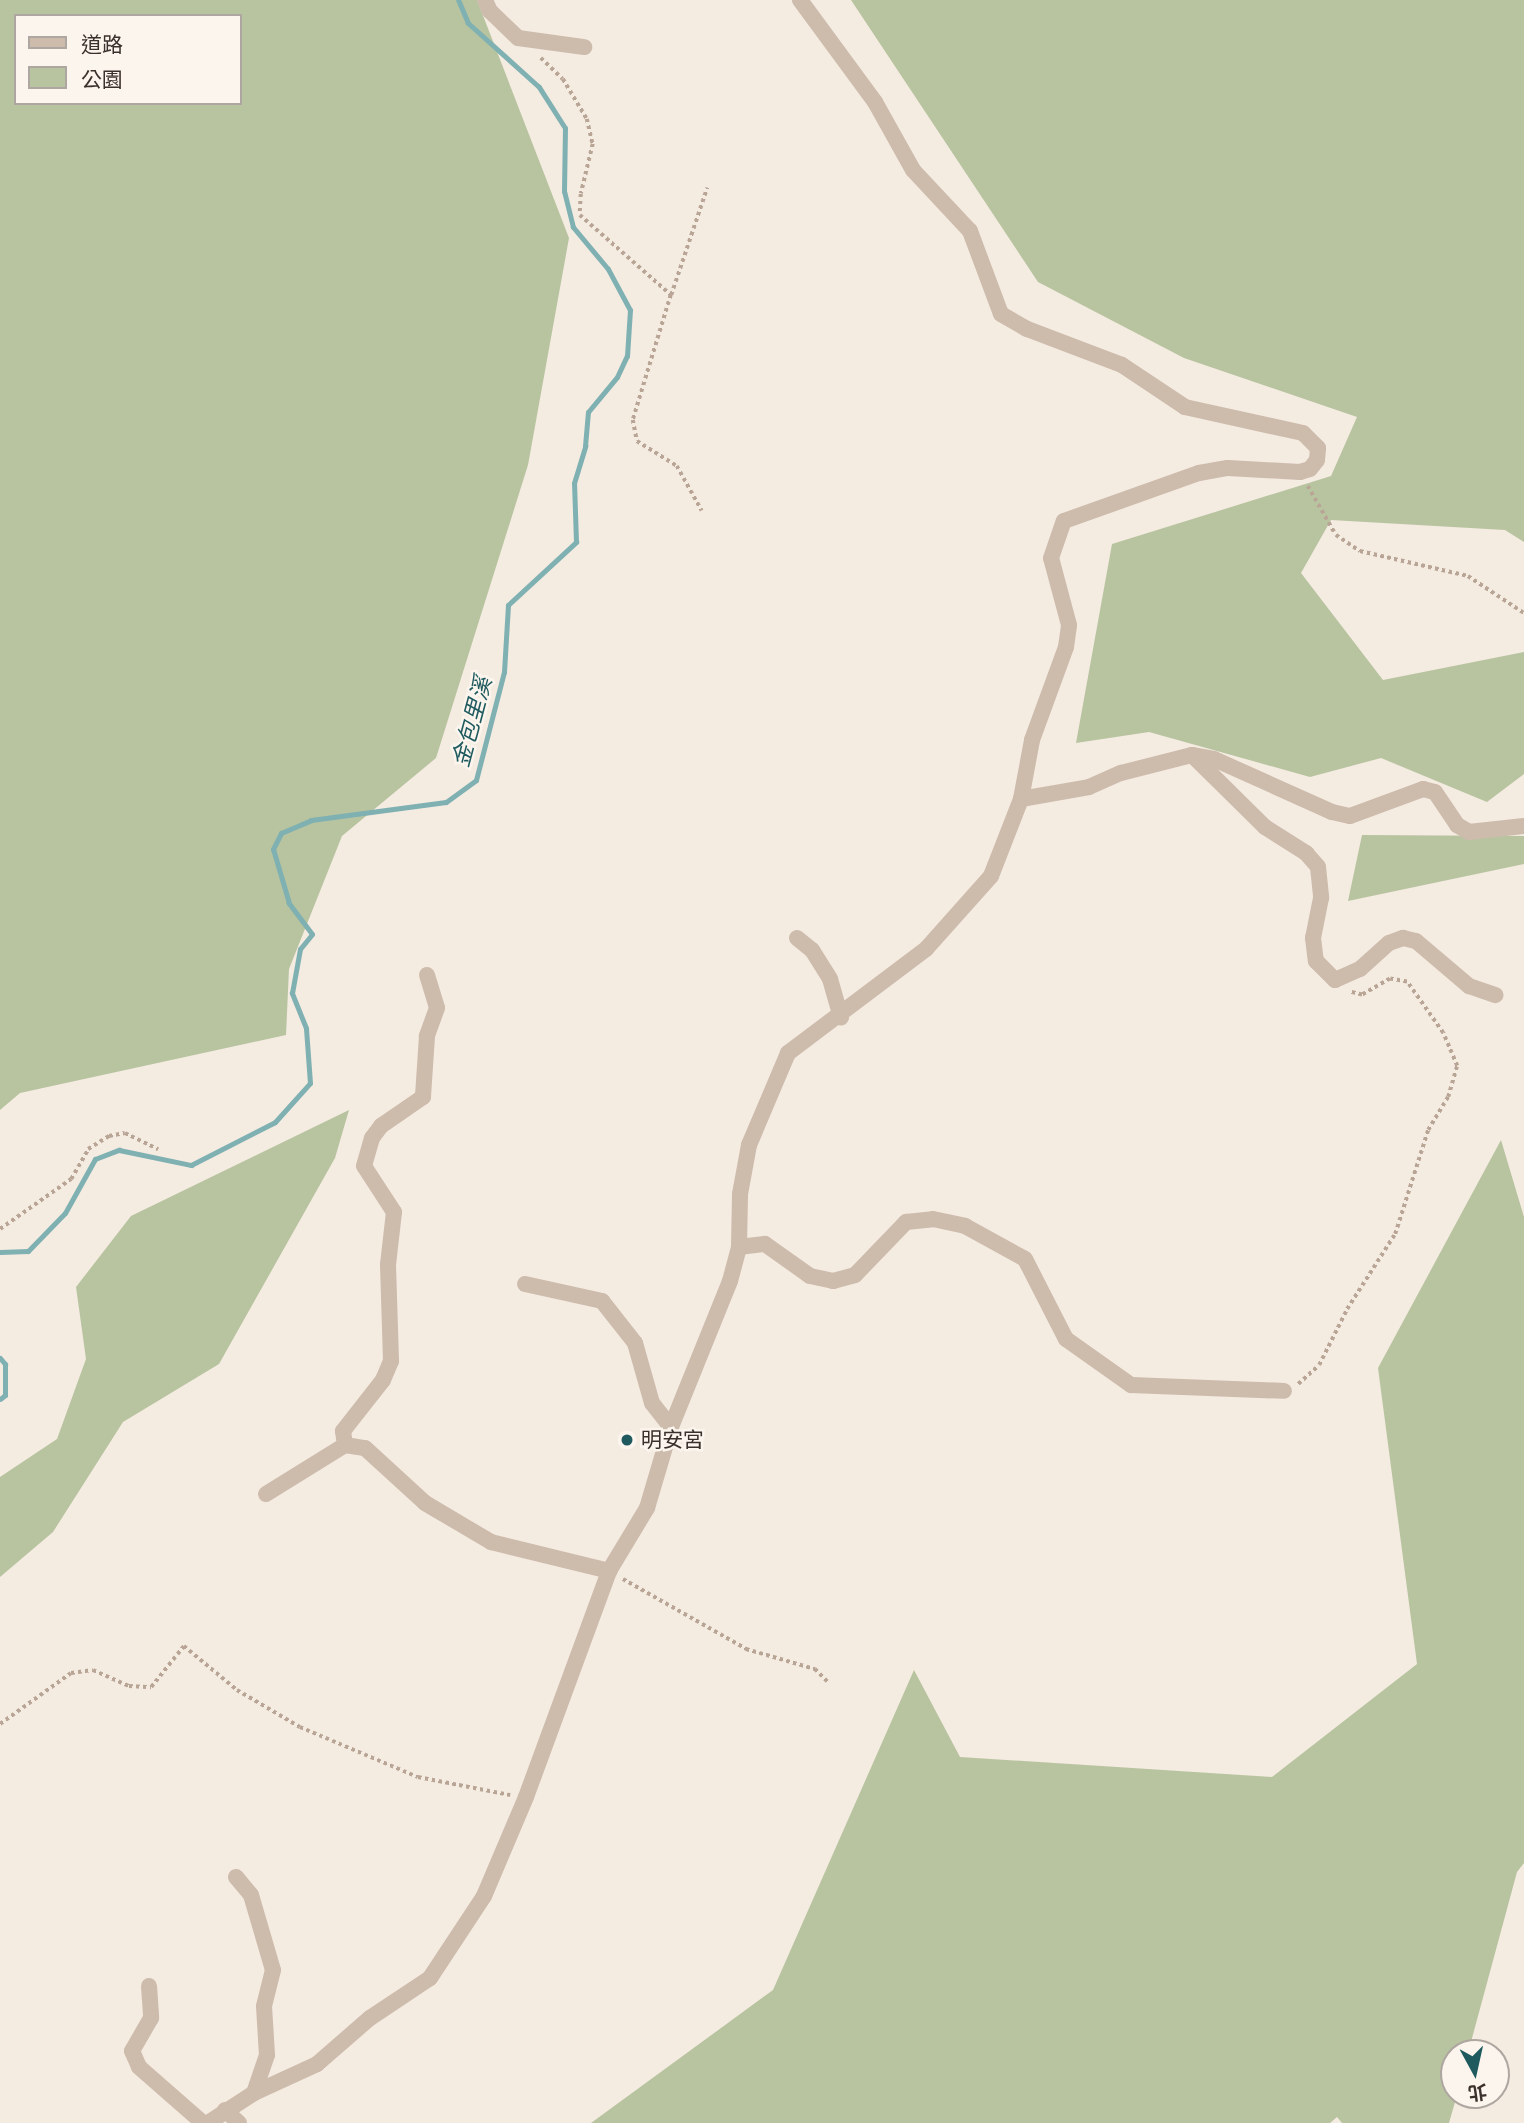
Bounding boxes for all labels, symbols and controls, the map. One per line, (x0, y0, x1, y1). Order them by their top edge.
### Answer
legend (14, 14, 242, 105)
text: 道路 (81, 33, 123, 57)
text: 公園 (81, 68, 123, 92)
water label: 金包里溪 (447, 674, 497, 770)
place label: 明安宮 (641, 1427, 704, 1453)
marker: 明安宮 (619, 1432, 635, 1448)
north arrow (1440, 2039, 1510, 2109)
text: 北 (1467, 2081, 1489, 2105)

